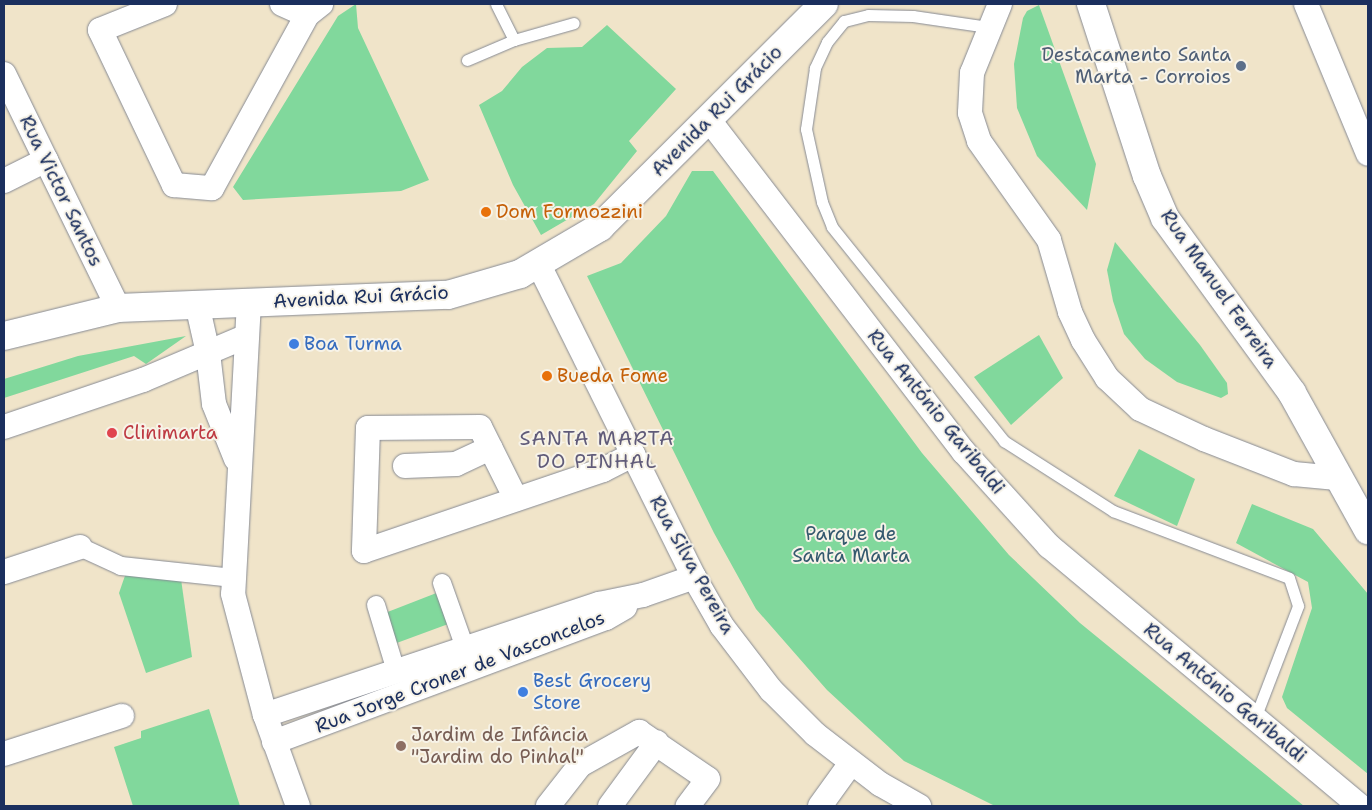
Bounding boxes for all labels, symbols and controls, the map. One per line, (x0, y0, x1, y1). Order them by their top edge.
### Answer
street label: Avenida Rui Grácio (647, 41, 787, 181)
place label: Destacamento Santa Marta - Corroios (1041, 44, 1231, 88)
marker: Destacamento Santa Marta - Corroios (1235, 60, 1247, 72)
street label: Rua Victor Santos (15, 112, 107, 270)
place label: Dom Formozzini (496, 201, 643, 223)
street label: Rua Manuel Ferreira (1156, 205, 1282, 373)
marker: Dom Formozzini (480, 206, 492, 218)
street label: Avenida Rui Grácio (273, 281, 449, 313)
street label: Rua António Garibaldi (862, 325, 1010, 499)
place label: Boa Turma (304, 333, 402, 355)
marker: Boa Turma (288, 338, 300, 350)
place label: Bueda Fome (557, 365, 668, 387)
marker: Bueda Fome (541, 370, 553, 382)
place label: Clinimarta (123, 422, 218, 444)
marker: Clinimarta (105, 426, 119, 440)
district label: SANTA MARTA DO PINHAL (518, 426, 676, 473)
street label: Rua Silva Pereira (645, 492, 739, 638)
park label: Parque de Santa Marta (792, 523, 910, 567)
street label: Rua Jorge Croner de Vasconcelos (312, 606, 608, 738)
street label: Rua António Garibaldi (1139, 618, 1311, 768)
place label: Best Grocery Store (533, 670, 651, 714)
marker: Best Grocery Store (517, 686, 529, 698)
place label: Jardim de Infância "Jardim do Pinhal" (411, 724, 588, 768)
marker: Jardim de Infância "Jardim do Pinhal" (395, 740, 407, 752)

